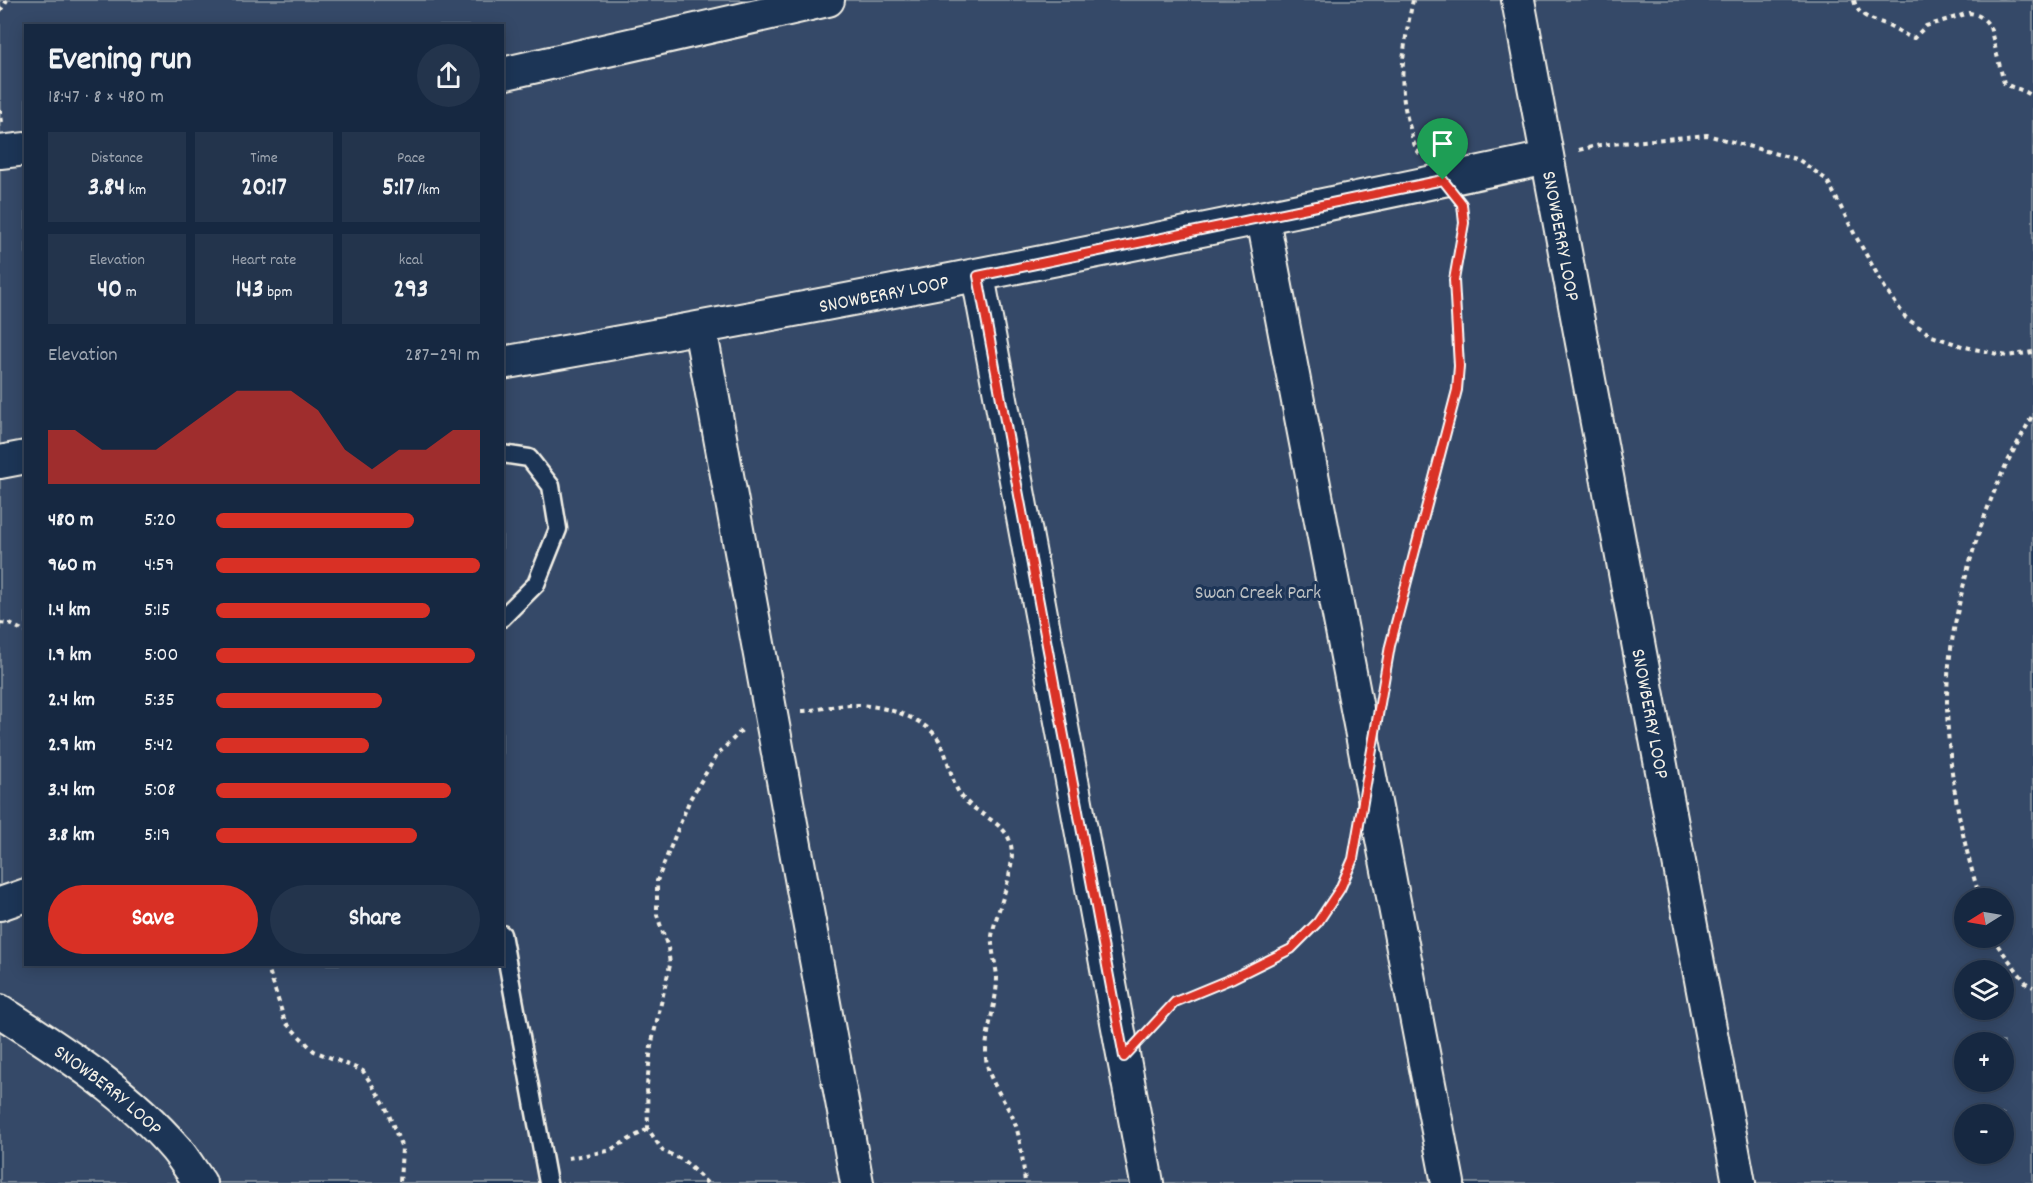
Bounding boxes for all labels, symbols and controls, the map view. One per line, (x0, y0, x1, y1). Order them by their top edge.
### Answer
text: Evening run (48, 38, 192, 85)
button: share (417, 44, 480, 107)
text: 18:47 · 8 × 480 m (48, 84, 164, 112)
pin (1417, 118, 1468, 180)
icon: arrive (1426, 127, 1459, 160)
text: Distance (91, 147, 143, 170)
text: Time (250, 147, 278, 170)
text: Pace (397, 147, 425, 170)
street label: SNOWBERRY LOOP (1533, 169, 1585, 304)
text: 3.84 (88, 170, 125, 207)
text: 20:17 (241, 170, 287, 207)
text: 5:17 (382, 170, 414, 207)
text: km (125, 179, 146, 202)
text: /km (414, 179, 440, 202)
text: Elevation (89, 249, 145, 272)
text: Heart rate (232, 249, 296, 272)
text: kcal (399, 249, 423, 272)
street label: SNOWBERRY LOOP (817, 270, 952, 322)
text: 40 (97, 272, 122, 309)
text: 143 (236, 272, 264, 309)
text: 293 (394, 272, 428, 309)
text: m (122, 281, 137, 304)
text: bpm (264, 281, 293, 304)
text: Elevation (48, 342, 118, 370)
text: 287–291 m (405, 342, 480, 370)
text: 480 m (48, 507, 94, 535)
text: 5:20 (144, 507, 176, 535)
text: 960 m (48, 552, 96, 580)
text: 4:59 (144, 552, 174, 580)
park label: Swan Creek Park (1195, 580, 1321, 608)
text: 1.4 km (48, 597, 91, 625)
text: 5:15 (144, 597, 170, 625)
text: 1.9 km (48, 642, 91, 670)
text: 5:00 (144, 642, 178, 670)
street label: SNOWBERRY LOOP (1622, 647, 1674, 782)
text: 2.4 km (48, 687, 95, 715)
text: 5:35 (144, 687, 175, 715)
text: 2.9 km (48, 732, 96, 760)
text: 5:42 (144, 732, 174, 760)
text: 3.4 km (48, 777, 95, 805)
text: 5:08 (144, 777, 176, 805)
text: 3.8 km (48, 822, 95, 850)
text: 5:19 (144, 822, 170, 850)
button: Save (48, 885, 258, 954)
button: Share (270, 885, 480, 954)
north arrow (1954, 888, 2014, 948)
map controls (1954, 888, 2014, 1164)
button: layers (1954, 960, 2014, 1020)
button: + (1954, 1032, 2014, 1092)
street label: SNOWBERRY LOOP (47, 1039, 167, 1143)
button: − (1954, 1104, 2014, 1164)

